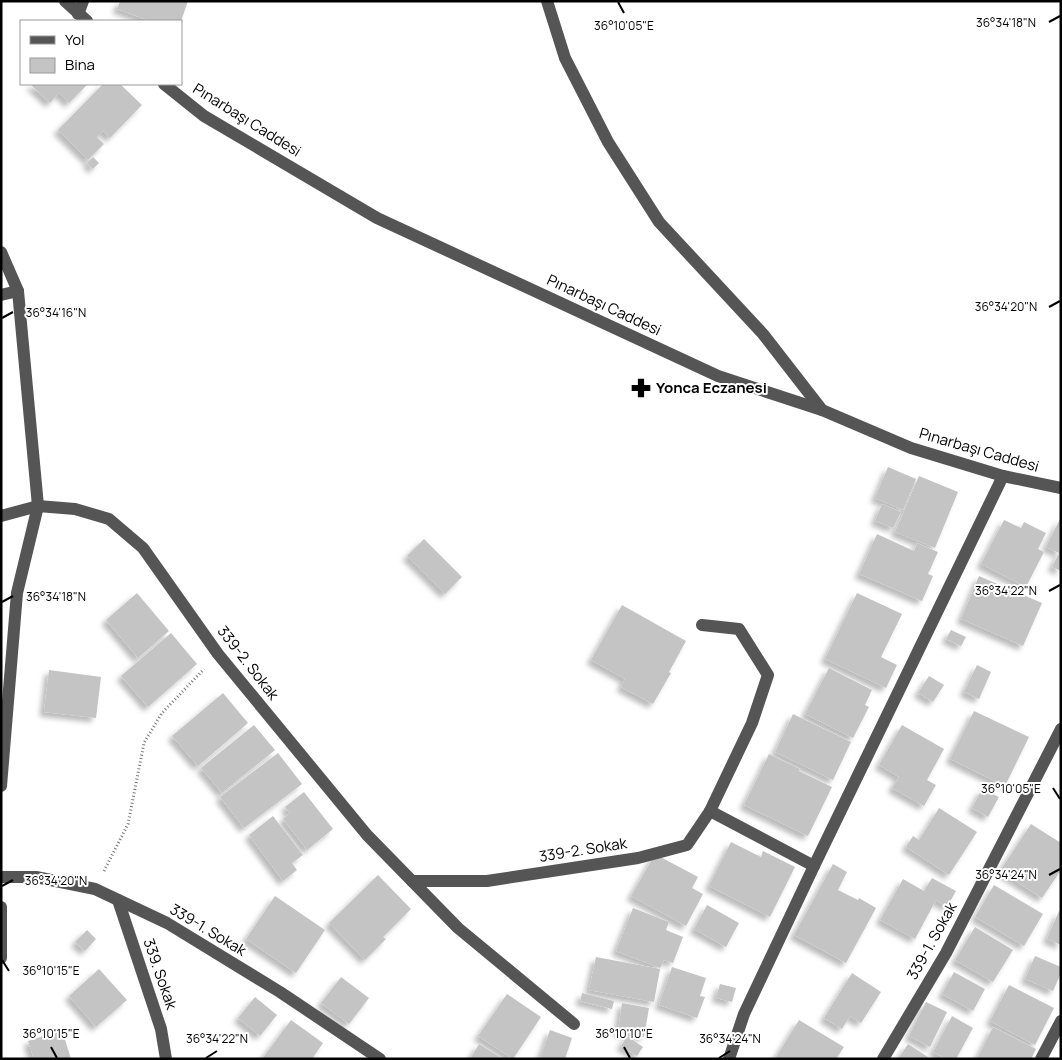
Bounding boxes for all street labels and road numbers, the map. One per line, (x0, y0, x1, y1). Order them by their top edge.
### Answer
street label: Pınarbaşı Caddesi (189, 78, 305, 161)
street label: Pınarbaşı Caddesi (544, 269, 665, 340)
street label: Pınarbaşı Caddesi (917, 422, 1042, 477)
street label: 339-2. Sokak (213, 621, 284, 705)
street label: 339-2. Sokak (537, 832, 629, 867)
street label: 339-1. Sokak (902, 898, 962, 983)
street label: 339-1. Sokak (166, 899, 251, 961)
street label: 339. Sokak (139, 936, 183, 1013)

